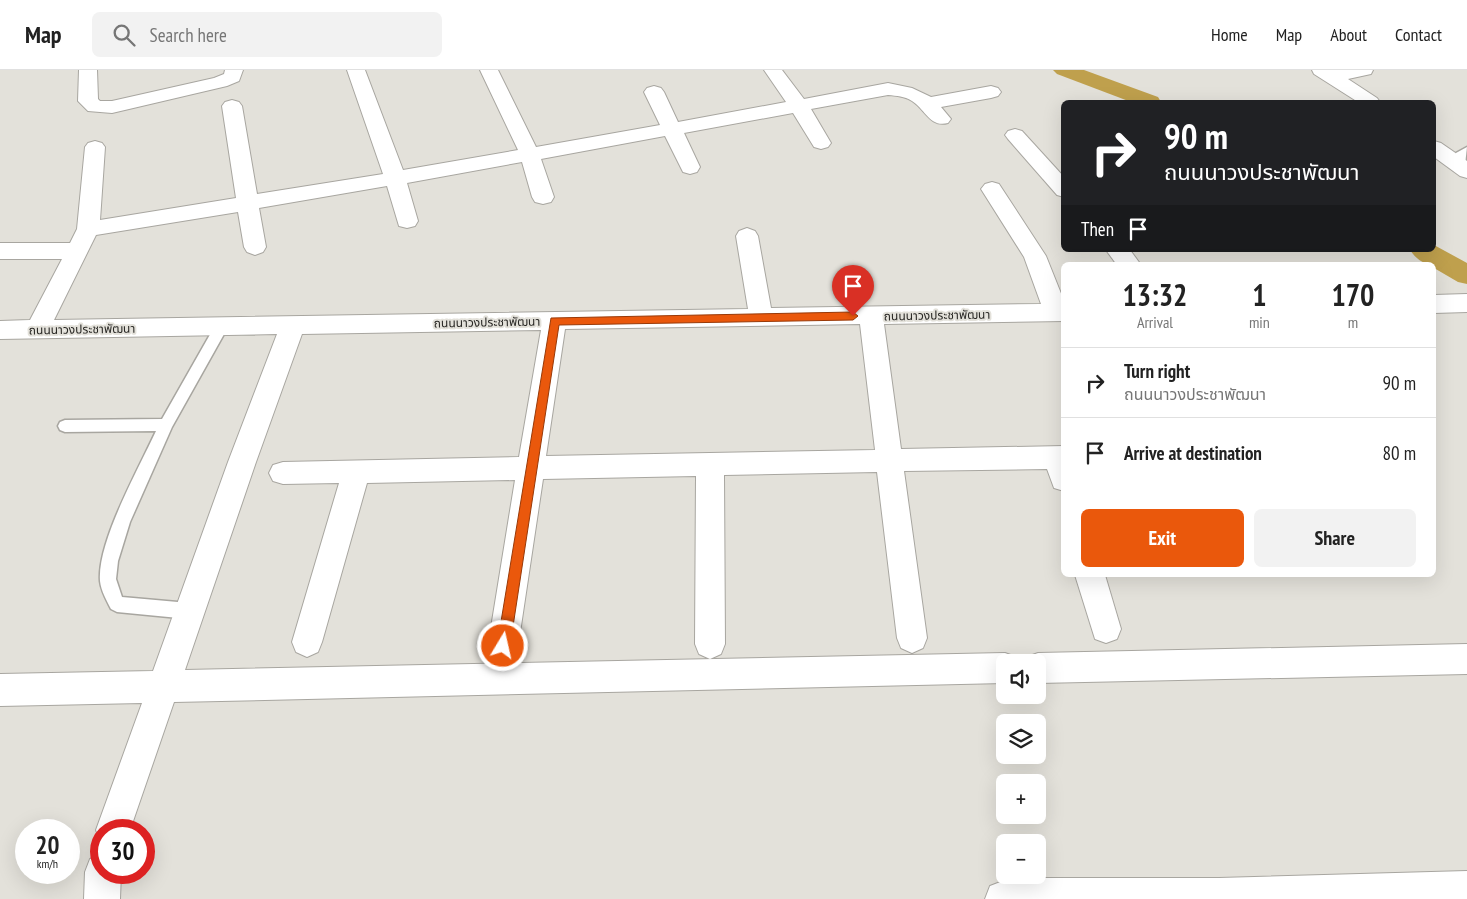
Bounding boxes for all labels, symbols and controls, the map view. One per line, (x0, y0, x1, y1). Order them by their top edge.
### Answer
search box (92, 12, 442, 57)
text: Map (25, 19, 62, 50)
icon: search (110, 21, 138, 49)
text: Search here (150, 23, 227, 47)
text: Home (1211, 23, 1248, 46)
text: Map (1276, 23, 1302, 46)
text: About (1330, 23, 1367, 46)
text: Contact (1395, 23, 1442, 46)
text: 90 m (1164, 113, 1228, 159)
icon: right (1081, 120, 1146, 185)
text: ถนนนาวงประชาพัฒนา (1164, 158, 1359, 186)
icon: arrive (1124, 215, 1152, 243)
text: Then (1081, 217, 1114, 241)
pin (832, 265, 874, 316)
icon: arrive (839, 272, 867, 300)
text: 13:32 (1123, 275, 1187, 314)
text: 1 (1252, 275, 1267, 314)
text: 170 (1331, 275, 1374, 314)
street label: ถนนนาวงประชาพัฒนา (884, 307, 990, 323)
text: Arrival (1137, 312, 1173, 332)
text: min (1249, 312, 1270, 332)
text: m (1348, 312, 1358, 332)
street label: ถนนนาวงประชาพัฒนา (434, 314, 540, 330)
street label: ถนนนาวงประชาพัฒนา (29, 321, 135, 337)
text: Turn right (1124, 359, 1190, 383)
icon: right (1081, 369, 1109, 397)
text: 90 m (1383, 371, 1416, 395)
text: ถนนนาวงประชาพัฒนา (1124, 384, 1266, 404)
icon: arrive (1081, 439, 1109, 467)
text: Arrive at destination (1124, 441, 1262, 465)
text: 80 m (1383, 441, 1416, 465)
button: Exit (1081, 509, 1244, 567)
button: Share (1254, 509, 1416, 567)
position arrow (476, 619, 528, 671)
map controls (996, 654, 1046, 884)
button: sound (996, 654, 1046, 704)
button: layers (996, 714, 1046, 764)
button: + (996, 774, 1046, 824)
speed limit sign: 30 (90, 819, 155, 884)
text: 20 (36, 829, 59, 861)
button: − (996, 834, 1046, 884)
text: km/h (37, 856, 58, 871)

